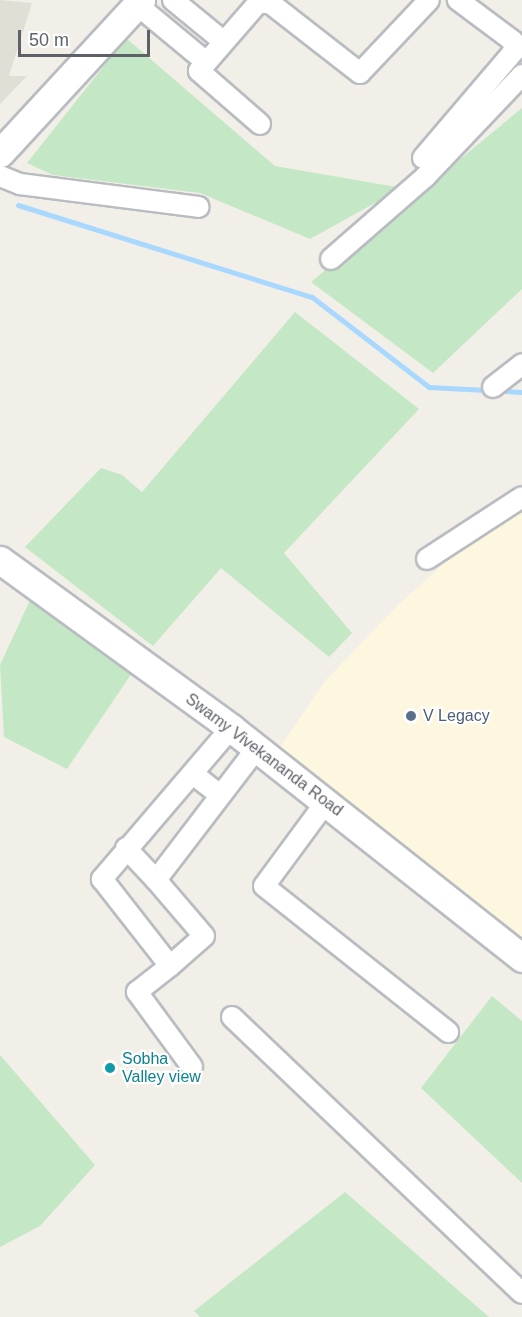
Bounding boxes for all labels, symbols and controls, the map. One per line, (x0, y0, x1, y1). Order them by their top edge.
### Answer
scale bar (21, 18, 153, 56)
text: 50 m (29, 30, 69, 50)
street label: Swamy Vivekananda Road (182, 690, 346, 820)
place label: V Legacy (423, 706, 490, 726)
marker: V Legacy (404, 709, 418, 723)
place label: Sobha Valley view (122, 1049, 201, 1087)
marker: Sobha Valley view (103, 1061, 117, 1075)

